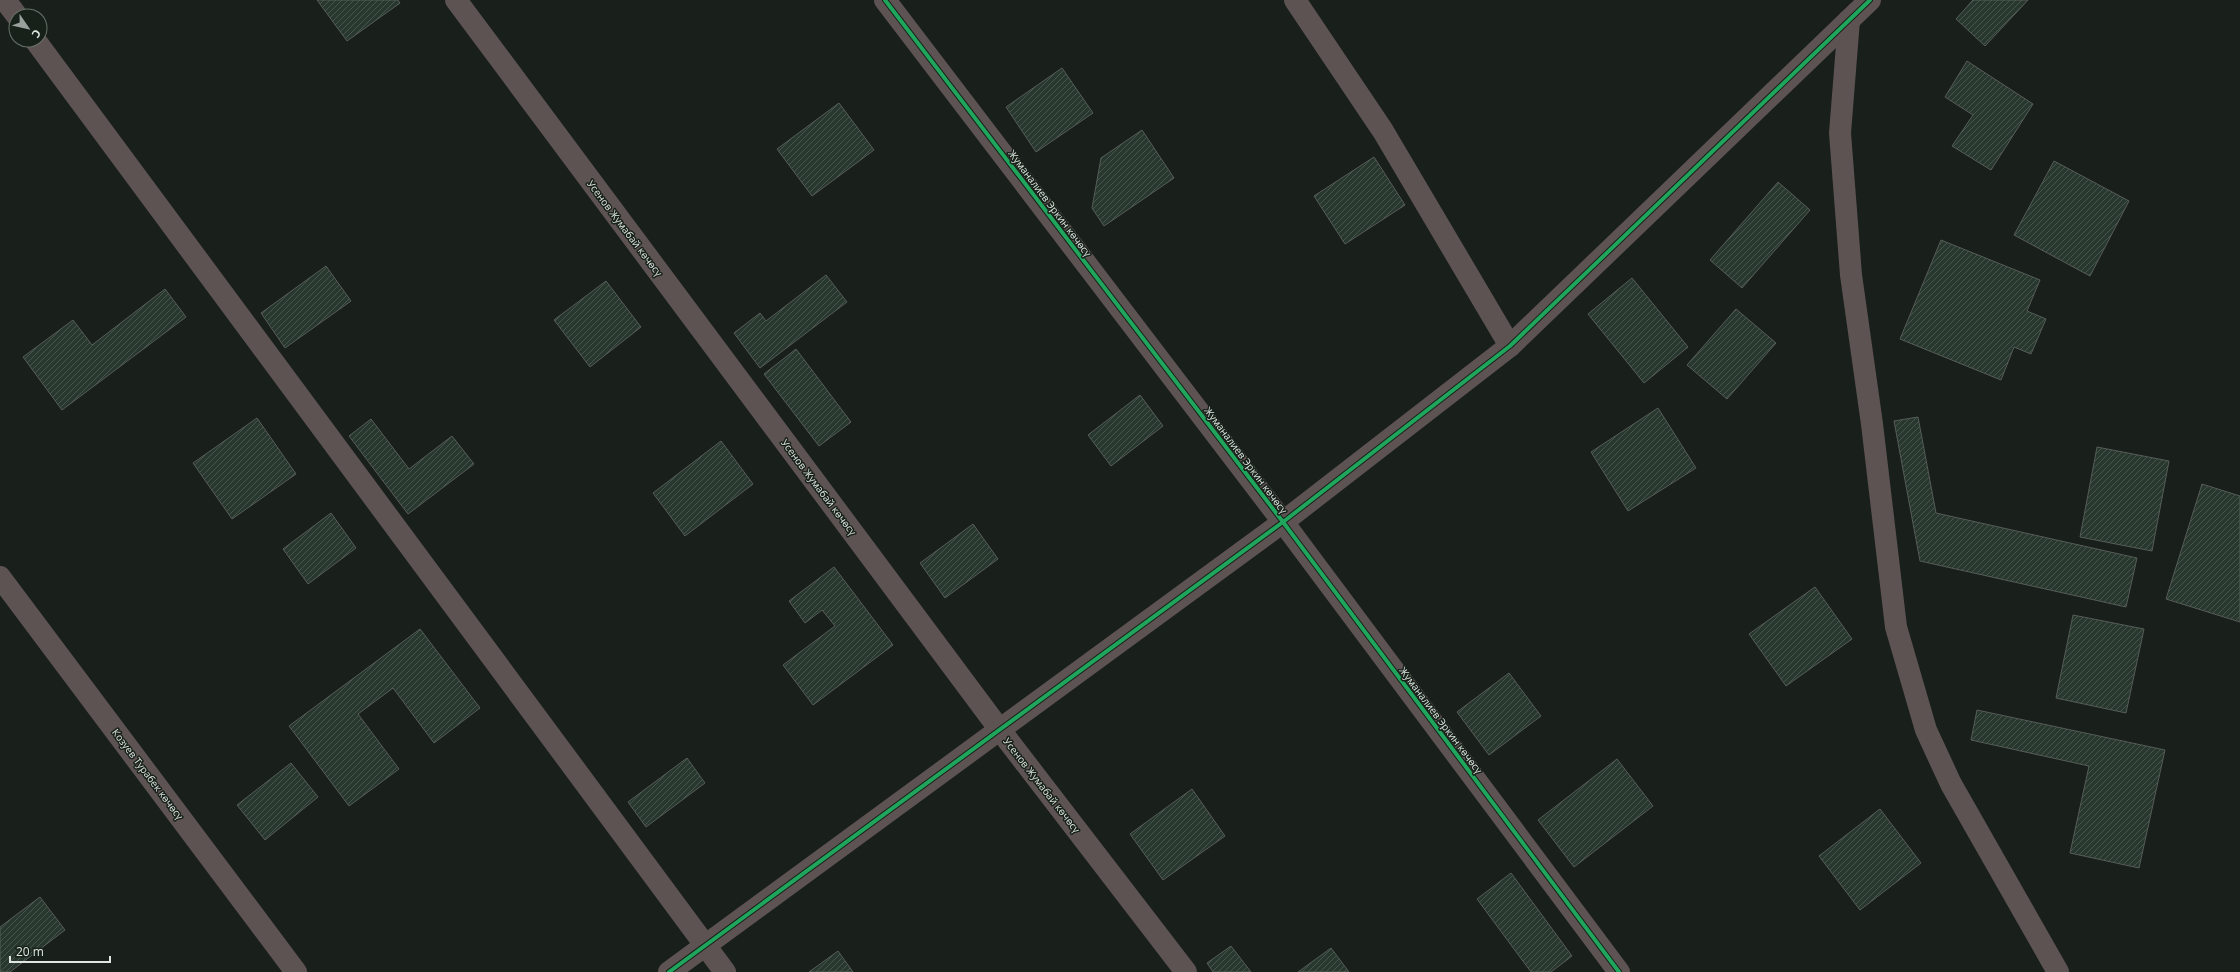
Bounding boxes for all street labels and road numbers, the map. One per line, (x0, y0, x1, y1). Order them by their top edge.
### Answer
street label: Жуманалиев Эркин көчөсү (1005, 147, 1095, 259)
street label: Усенов Жумабай көчөсү (584, 177, 666, 279)
street label: Жуманалиев Эркин көчөсү (1201, 404, 1291, 516)
street label: Усенов Жумабай көчөсү (778, 436, 860, 538)
street label: Жуманалиев Эркин көчөсү (1396, 664, 1486, 776)
street label: Козуев Турабек көчөсү (109, 726, 187, 822)
street label: Усенов Жумабай көчөсү (1000, 735, 1084, 835)

